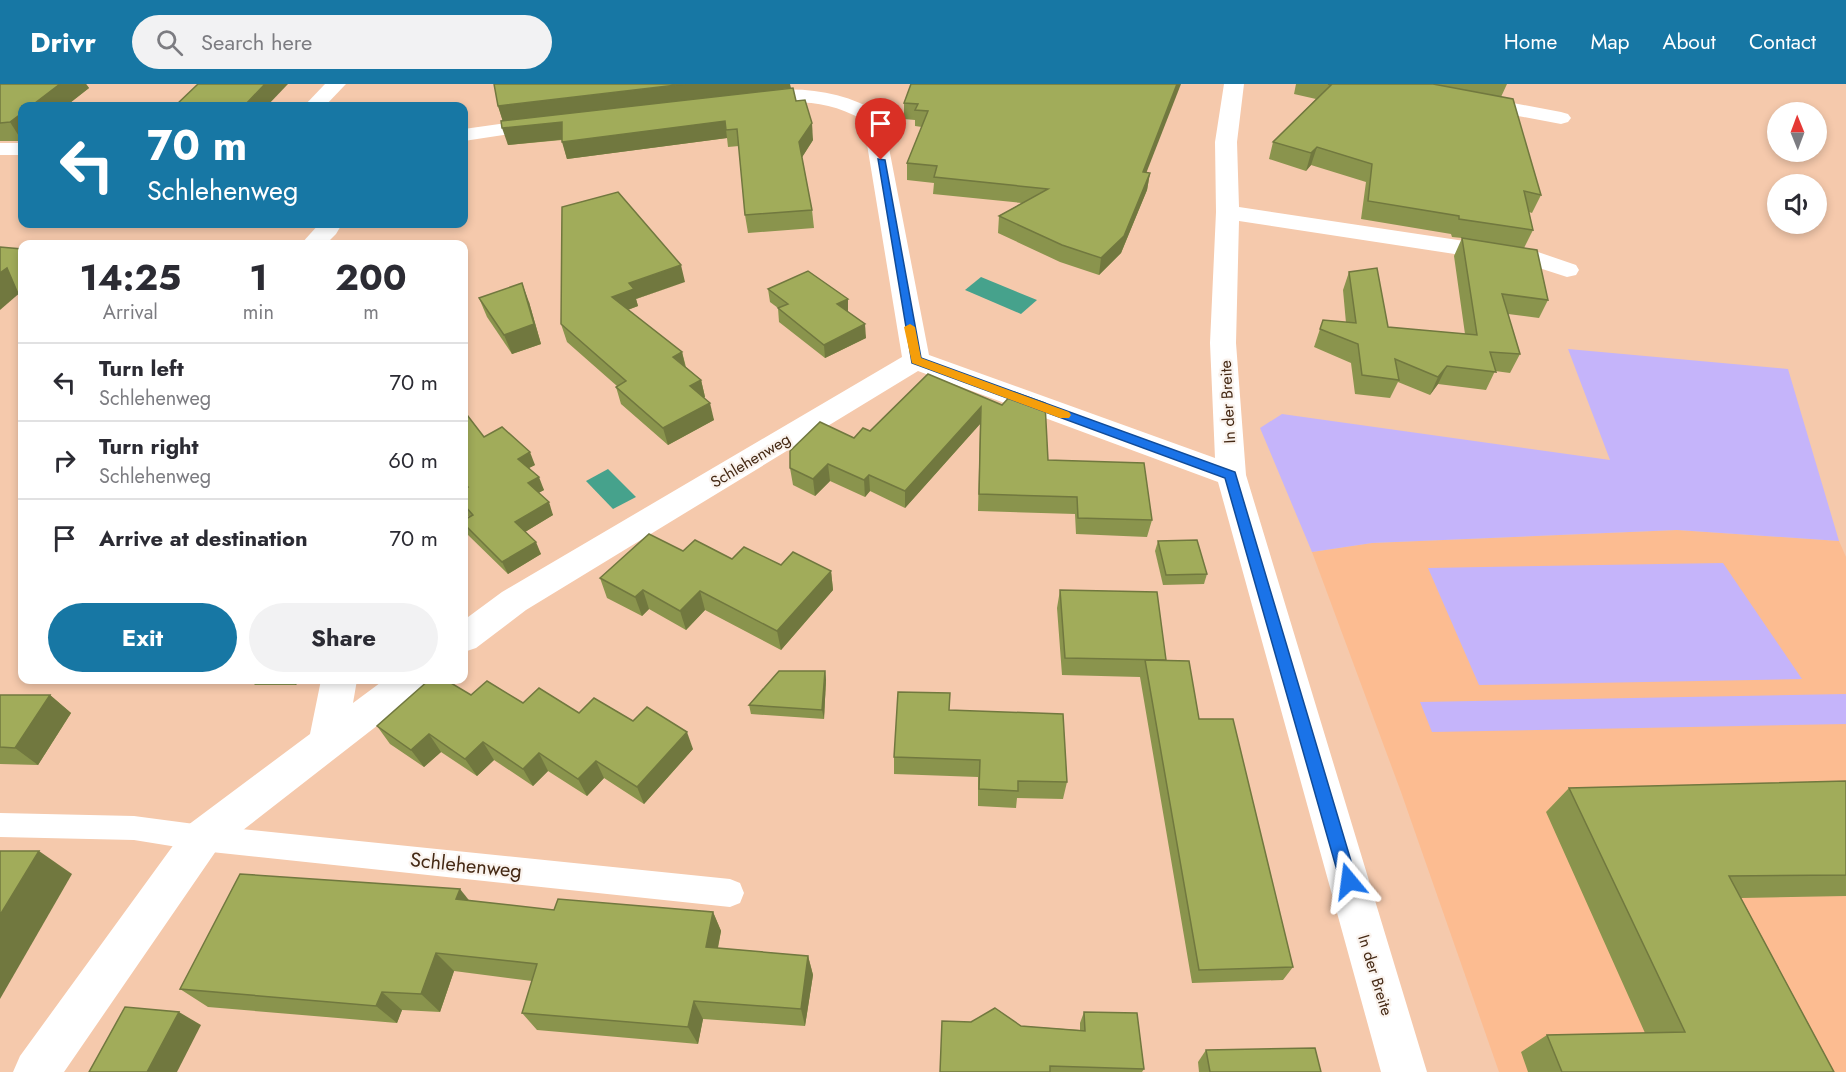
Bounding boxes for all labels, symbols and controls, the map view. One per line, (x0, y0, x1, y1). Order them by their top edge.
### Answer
search box (132, 15, 552, 69)
text: Drivr (30, 22, 96, 63)
icon: search (153, 26, 186, 59)
text: Search here (201, 26, 312, 58)
text: Home (1504, 27, 1557, 57)
text: Map (1590, 27, 1630, 57)
text: About (1663, 27, 1716, 57)
text: Contact (1749, 27, 1816, 57)
pin (855, 98, 906, 160)
north arrow (1767, 102, 1827, 162)
map controls (1767, 102, 1827, 234)
icon: arrive (864, 107, 897, 140)
text: 70 m (147, 115, 247, 176)
icon: left (48, 126, 126, 204)
text: Schlehenweg (147, 171, 298, 210)
button: sound (1767, 174, 1827, 234)
text: 14:25 (79, 251, 181, 303)
text: 1 (249, 251, 267, 303)
text: 200 (335, 251, 407, 303)
text: Arrival (103, 298, 158, 327)
text: min (243, 298, 274, 327)
text: m (363, 298, 379, 327)
text: Turn left (99, 352, 184, 384)
street label: In der Breite (1214, 360, 1241, 444)
icon: left (48, 366, 81, 399)
text: 70 m (389, 366, 438, 398)
text: Schlehenweg (99, 384, 211, 413)
street label: Schlehenweg (706, 427, 795, 493)
text: Turn right (99, 430, 199, 462)
icon: right (48, 444, 81, 477)
text: 60 m (388, 444, 438, 476)
text: Schlehenweg (99, 462, 211, 491)
icon: arrive (48, 522, 81, 555)
text: Arrive at destination (99, 522, 308, 554)
text: 70 m (389, 522, 438, 554)
button: Exit (48, 603, 237, 672)
button: Share (249, 603, 438, 672)
street label: Schlehenweg (409, 845, 523, 886)
position arrow (1317, 849, 1381, 913)
street label: In der Breite (1352, 932, 1399, 1018)

